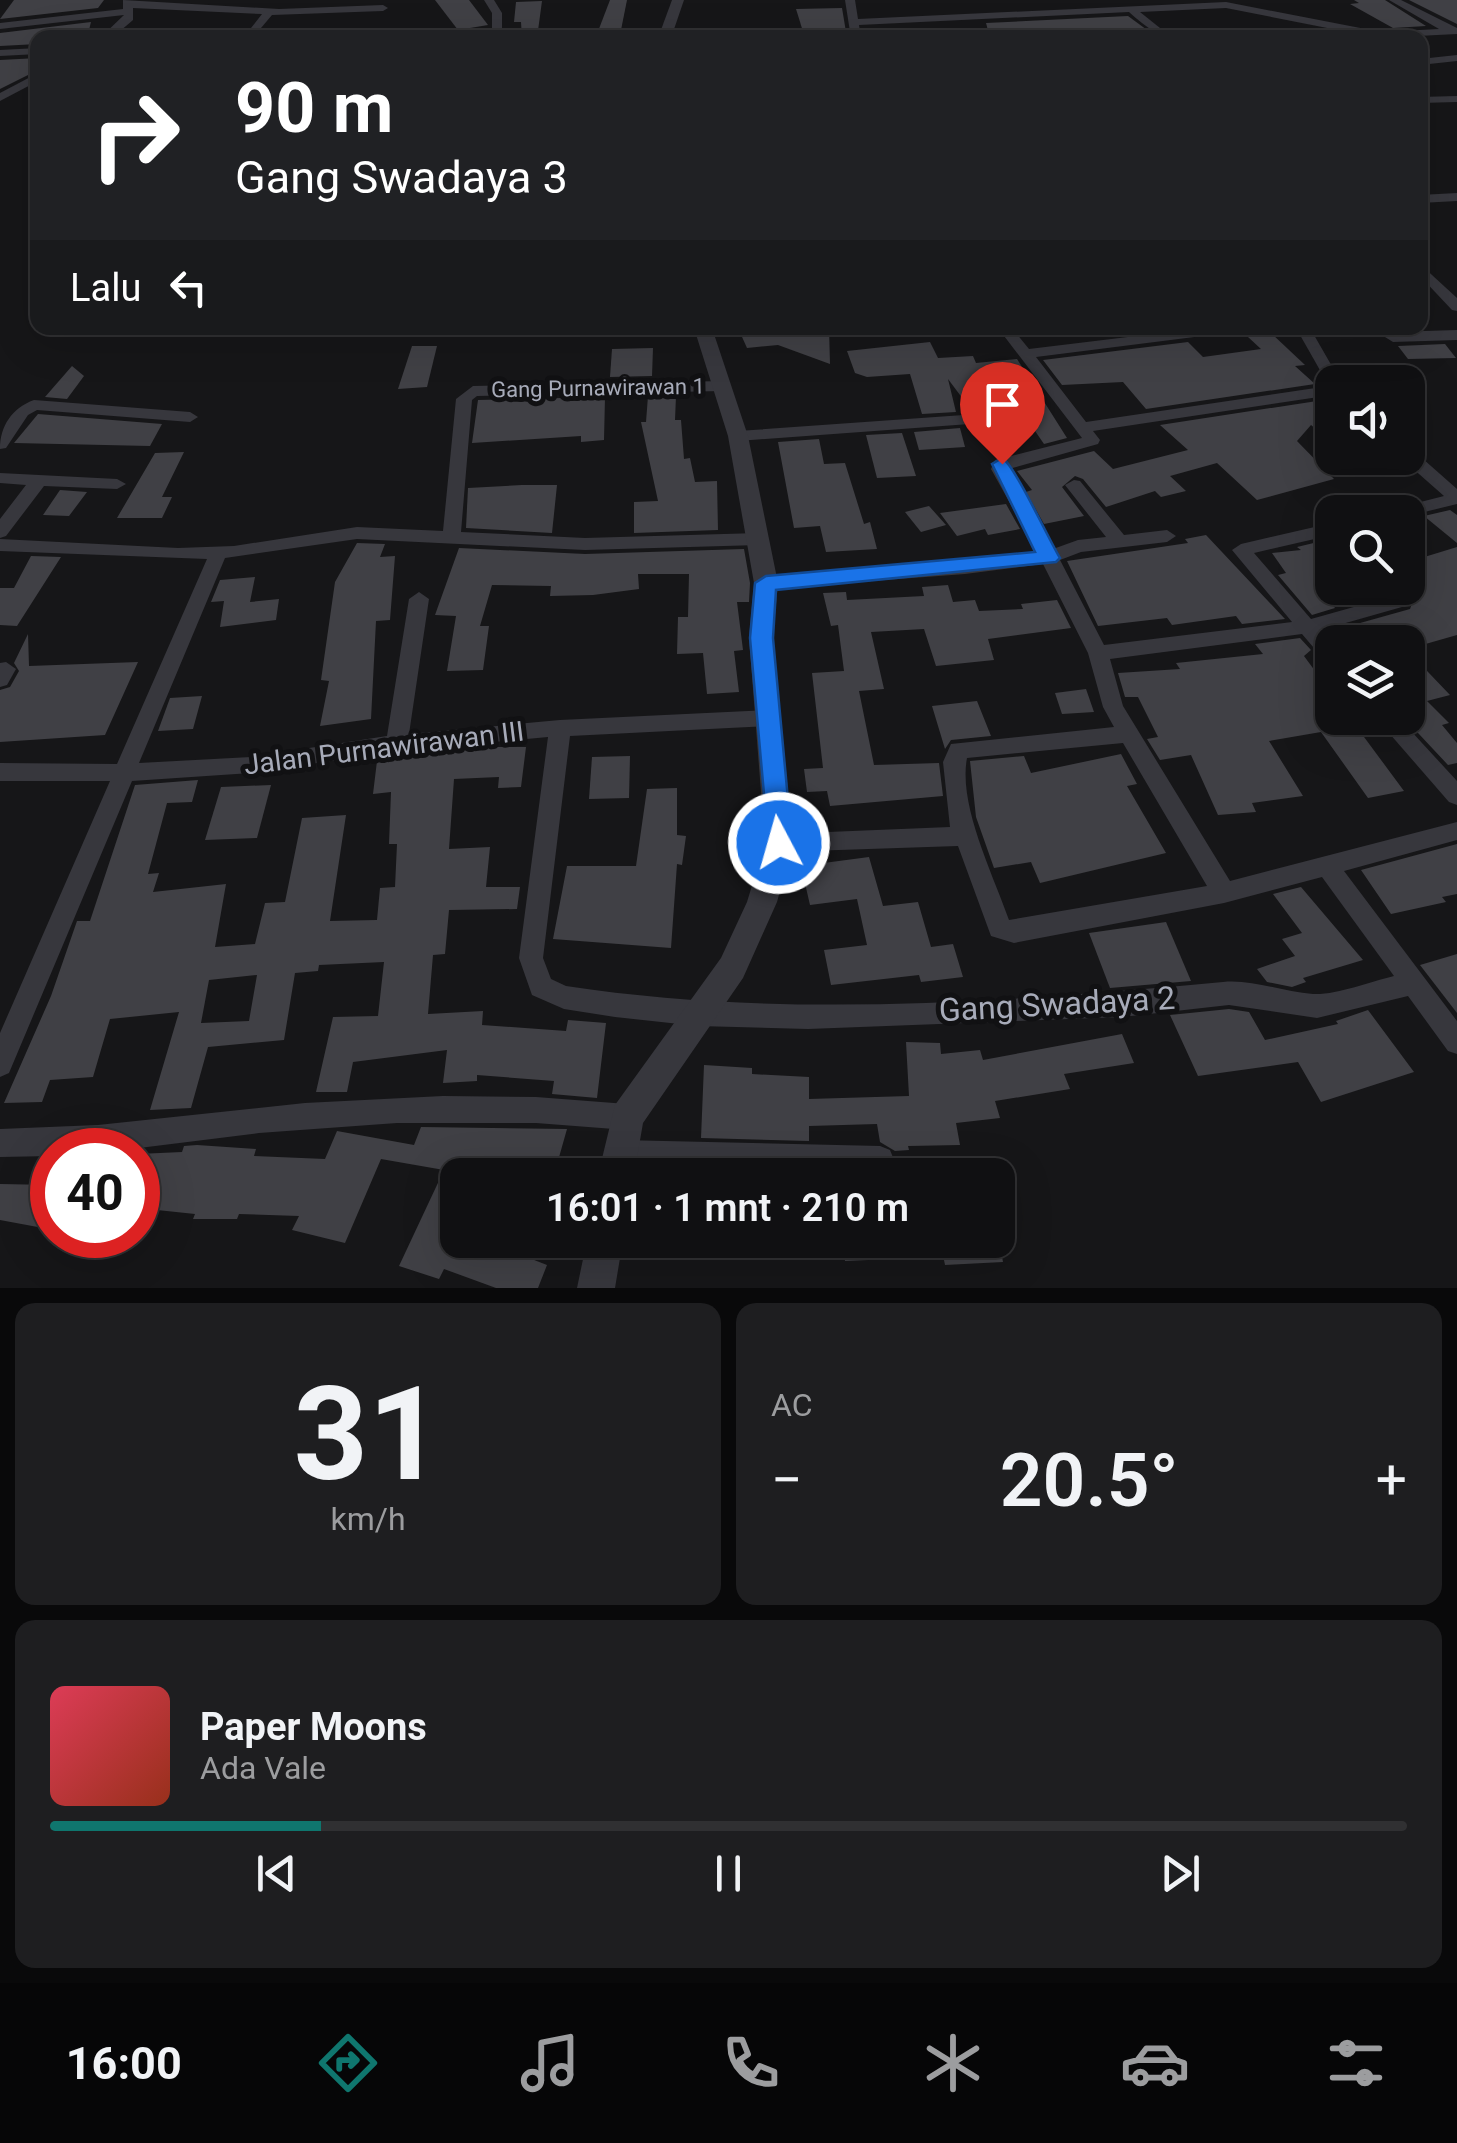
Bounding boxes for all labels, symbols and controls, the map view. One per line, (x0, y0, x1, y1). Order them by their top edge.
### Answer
text: 90 m (235, 67, 393, 149)
icon: right (70, 70, 200, 200)
text: Gang Swadaya 3 (235, 151, 568, 204)
icon: left (161, 260, 216, 315)
text: Lalu (70, 266, 141, 310)
pin (960, 362, 1045, 465)
map controls (1315, 365, 1425, 735)
button: sound (1315, 365, 1425, 475)
street label: Gang Purnawirawan 1 (491, 374, 705, 402)
icon: arrive (975, 377, 1030, 432)
button: search (1315, 495, 1425, 605)
button: layers (1315, 625, 1425, 735)
street label: Jalan Purnawirawan III (242, 714, 526, 782)
position arrow (727, 791, 831, 895)
street label: Gang Swadaya 2 (938, 979, 1176, 1029)
speed limit sign: 40 (30, 1128, 160, 1258)
text: 16:01 · 1 mnt · 210 m (546, 1186, 909, 1230)
text: 31 (293, 1358, 443, 1511)
text: AC (771, 1386, 813, 1424)
text: 20.5° (1000, 1436, 1179, 1524)
text: − (771, 1448, 802, 1512)
text: + (1376, 1448, 1407, 1512)
text: km/h (330, 1500, 406, 1538)
text: Paper Moons (200, 1705, 427, 1749)
text: Ada Vale (200, 1749, 326, 1787)
icon: previous (249, 1846, 304, 1901)
icon: pause (701, 1846, 756, 1901)
icon: next (1153, 1846, 1208, 1901)
icon: directions (313, 2028, 383, 2098)
icon: music (515, 2028, 585, 2098)
icon: phone (716, 2028, 786, 2098)
icon: climate (918, 2028, 988, 2098)
icon: car (1120, 2028, 1190, 2098)
icon: filters (1321, 2028, 1391, 2098)
text: 16:00 (66, 2037, 182, 2090)

